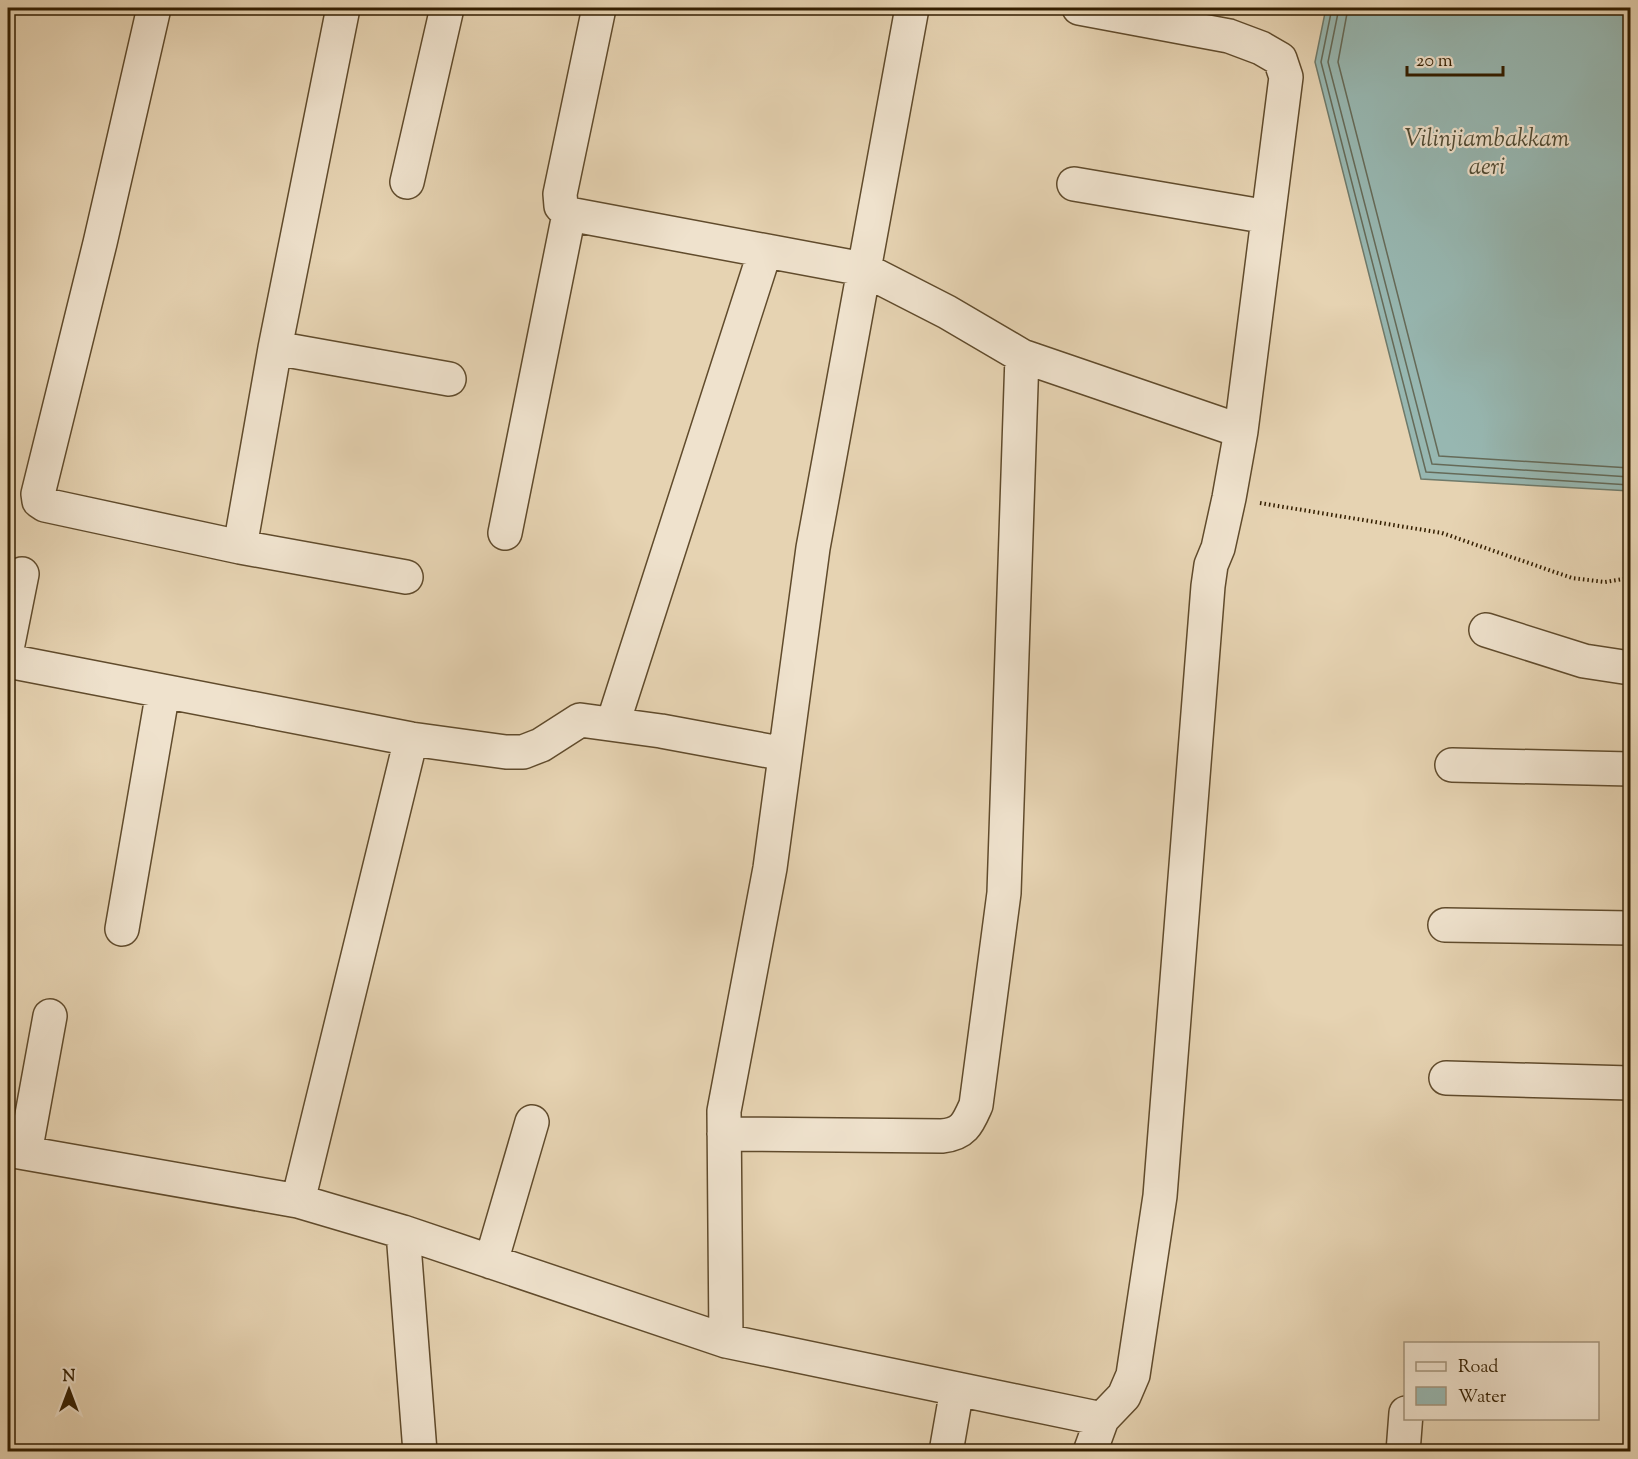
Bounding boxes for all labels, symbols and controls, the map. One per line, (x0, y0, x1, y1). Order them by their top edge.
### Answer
scale bar (1407, 39, 1503, 77)
text: 20 m (1416, 49, 1453, 75)
water label: Vilinjiambakkam aeri (1404, 123, 1570, 185)
legend (1404, 1342, 1599, 1420)
text: Road (1458, 1355, 1498, 1381)
north arrow (39, 1360, 99, 1420)
text: N (63, 1366, 76, 1389)
text: Water (1458, 1385, 1507, 1411)

